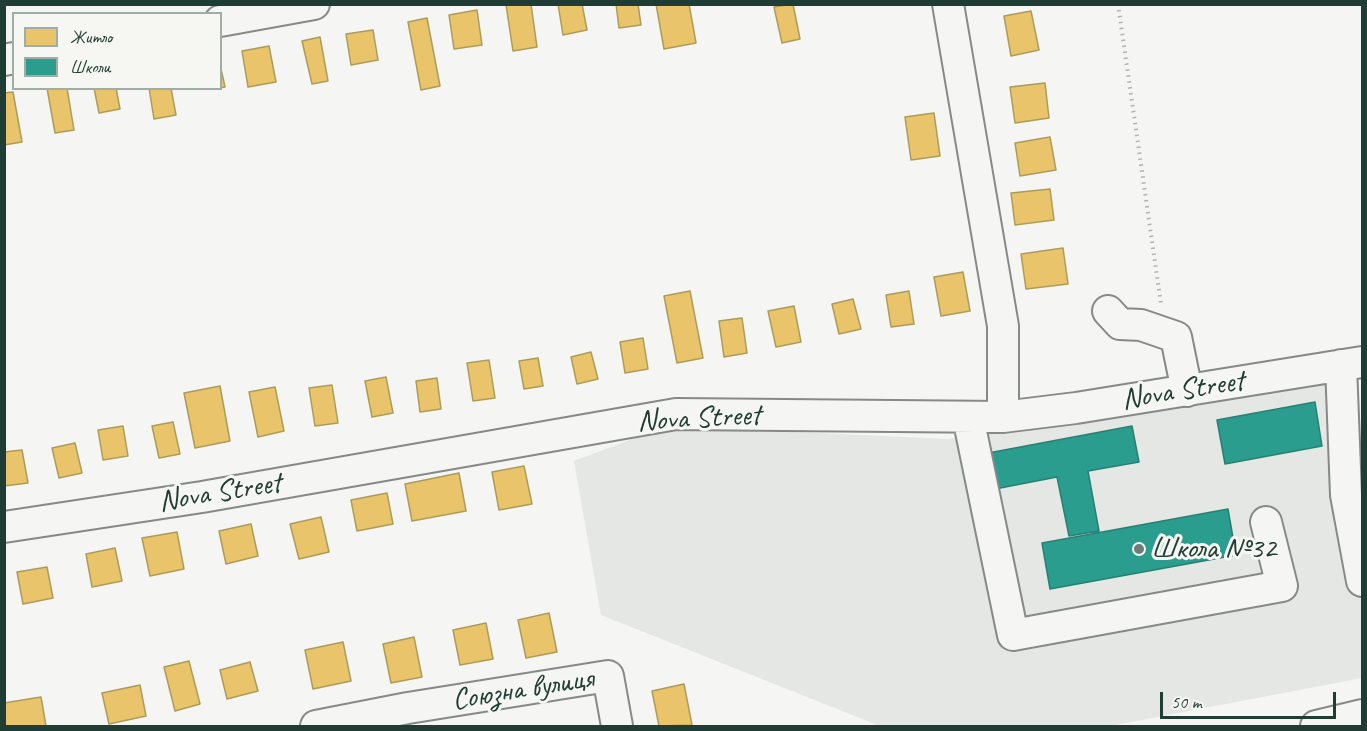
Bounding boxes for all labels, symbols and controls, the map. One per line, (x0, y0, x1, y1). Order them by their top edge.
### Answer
legend (12, 12, 222, 90)
text: Житло (70, 26, 112, 48)
text: Школи (70, 56, 111, 78)
street label: Nova Street (1119, 364, 1247, 418)
street label: Nova Street (637, 398, 761, 440)
street label: Nova Street (156, 466, 284, 520)
place label: Школа №32 (1151, 531, 1276, 567)
marker: Школа №32 (1132, 542, 1146, 556)
street label: Союзна вулиця (450, 661, 596, 719)
scale bar (1163, 680, 1338, 718)
text: 50 m (1171, 691, 1202, 713)

